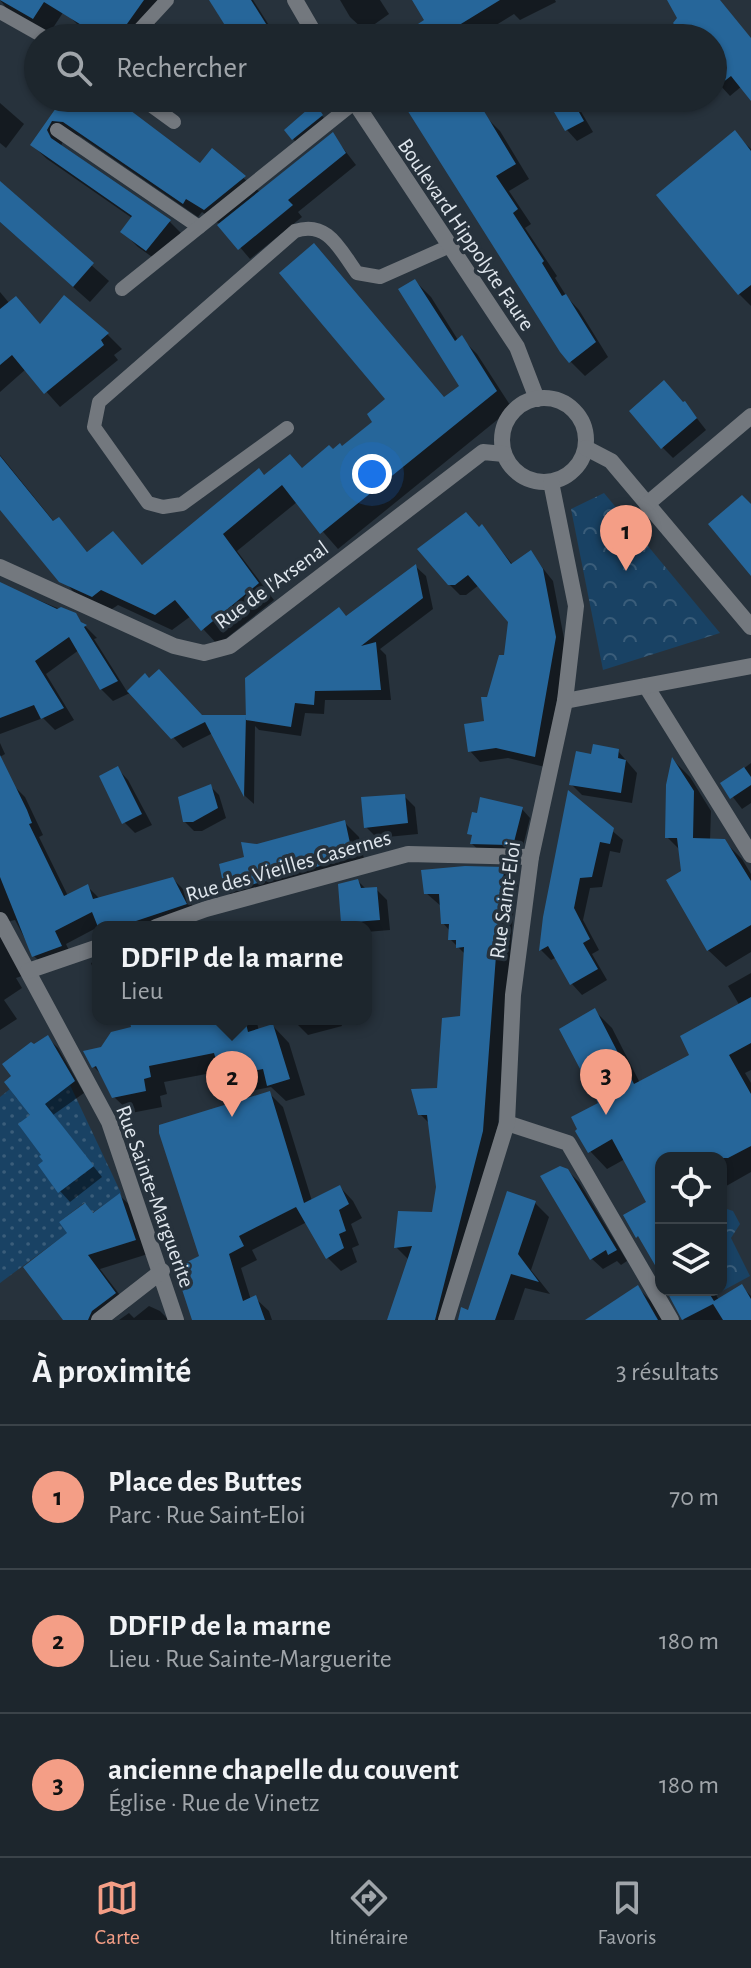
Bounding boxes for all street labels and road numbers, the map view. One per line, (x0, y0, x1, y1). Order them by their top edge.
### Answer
street label: Boulevard Hippolyte Faure (394, 135, 539, 335)
street label: Rue de l'Arsenal (211, 536, 332, 633)
street label: Rue des Vieilles Casernes (183, 826, 394, 906)
street label: Rue Saint-Eloi (486, 840, 524, 960)
street label: Rue Sainte-Marguerite (112, 1102, 198, 1290)

